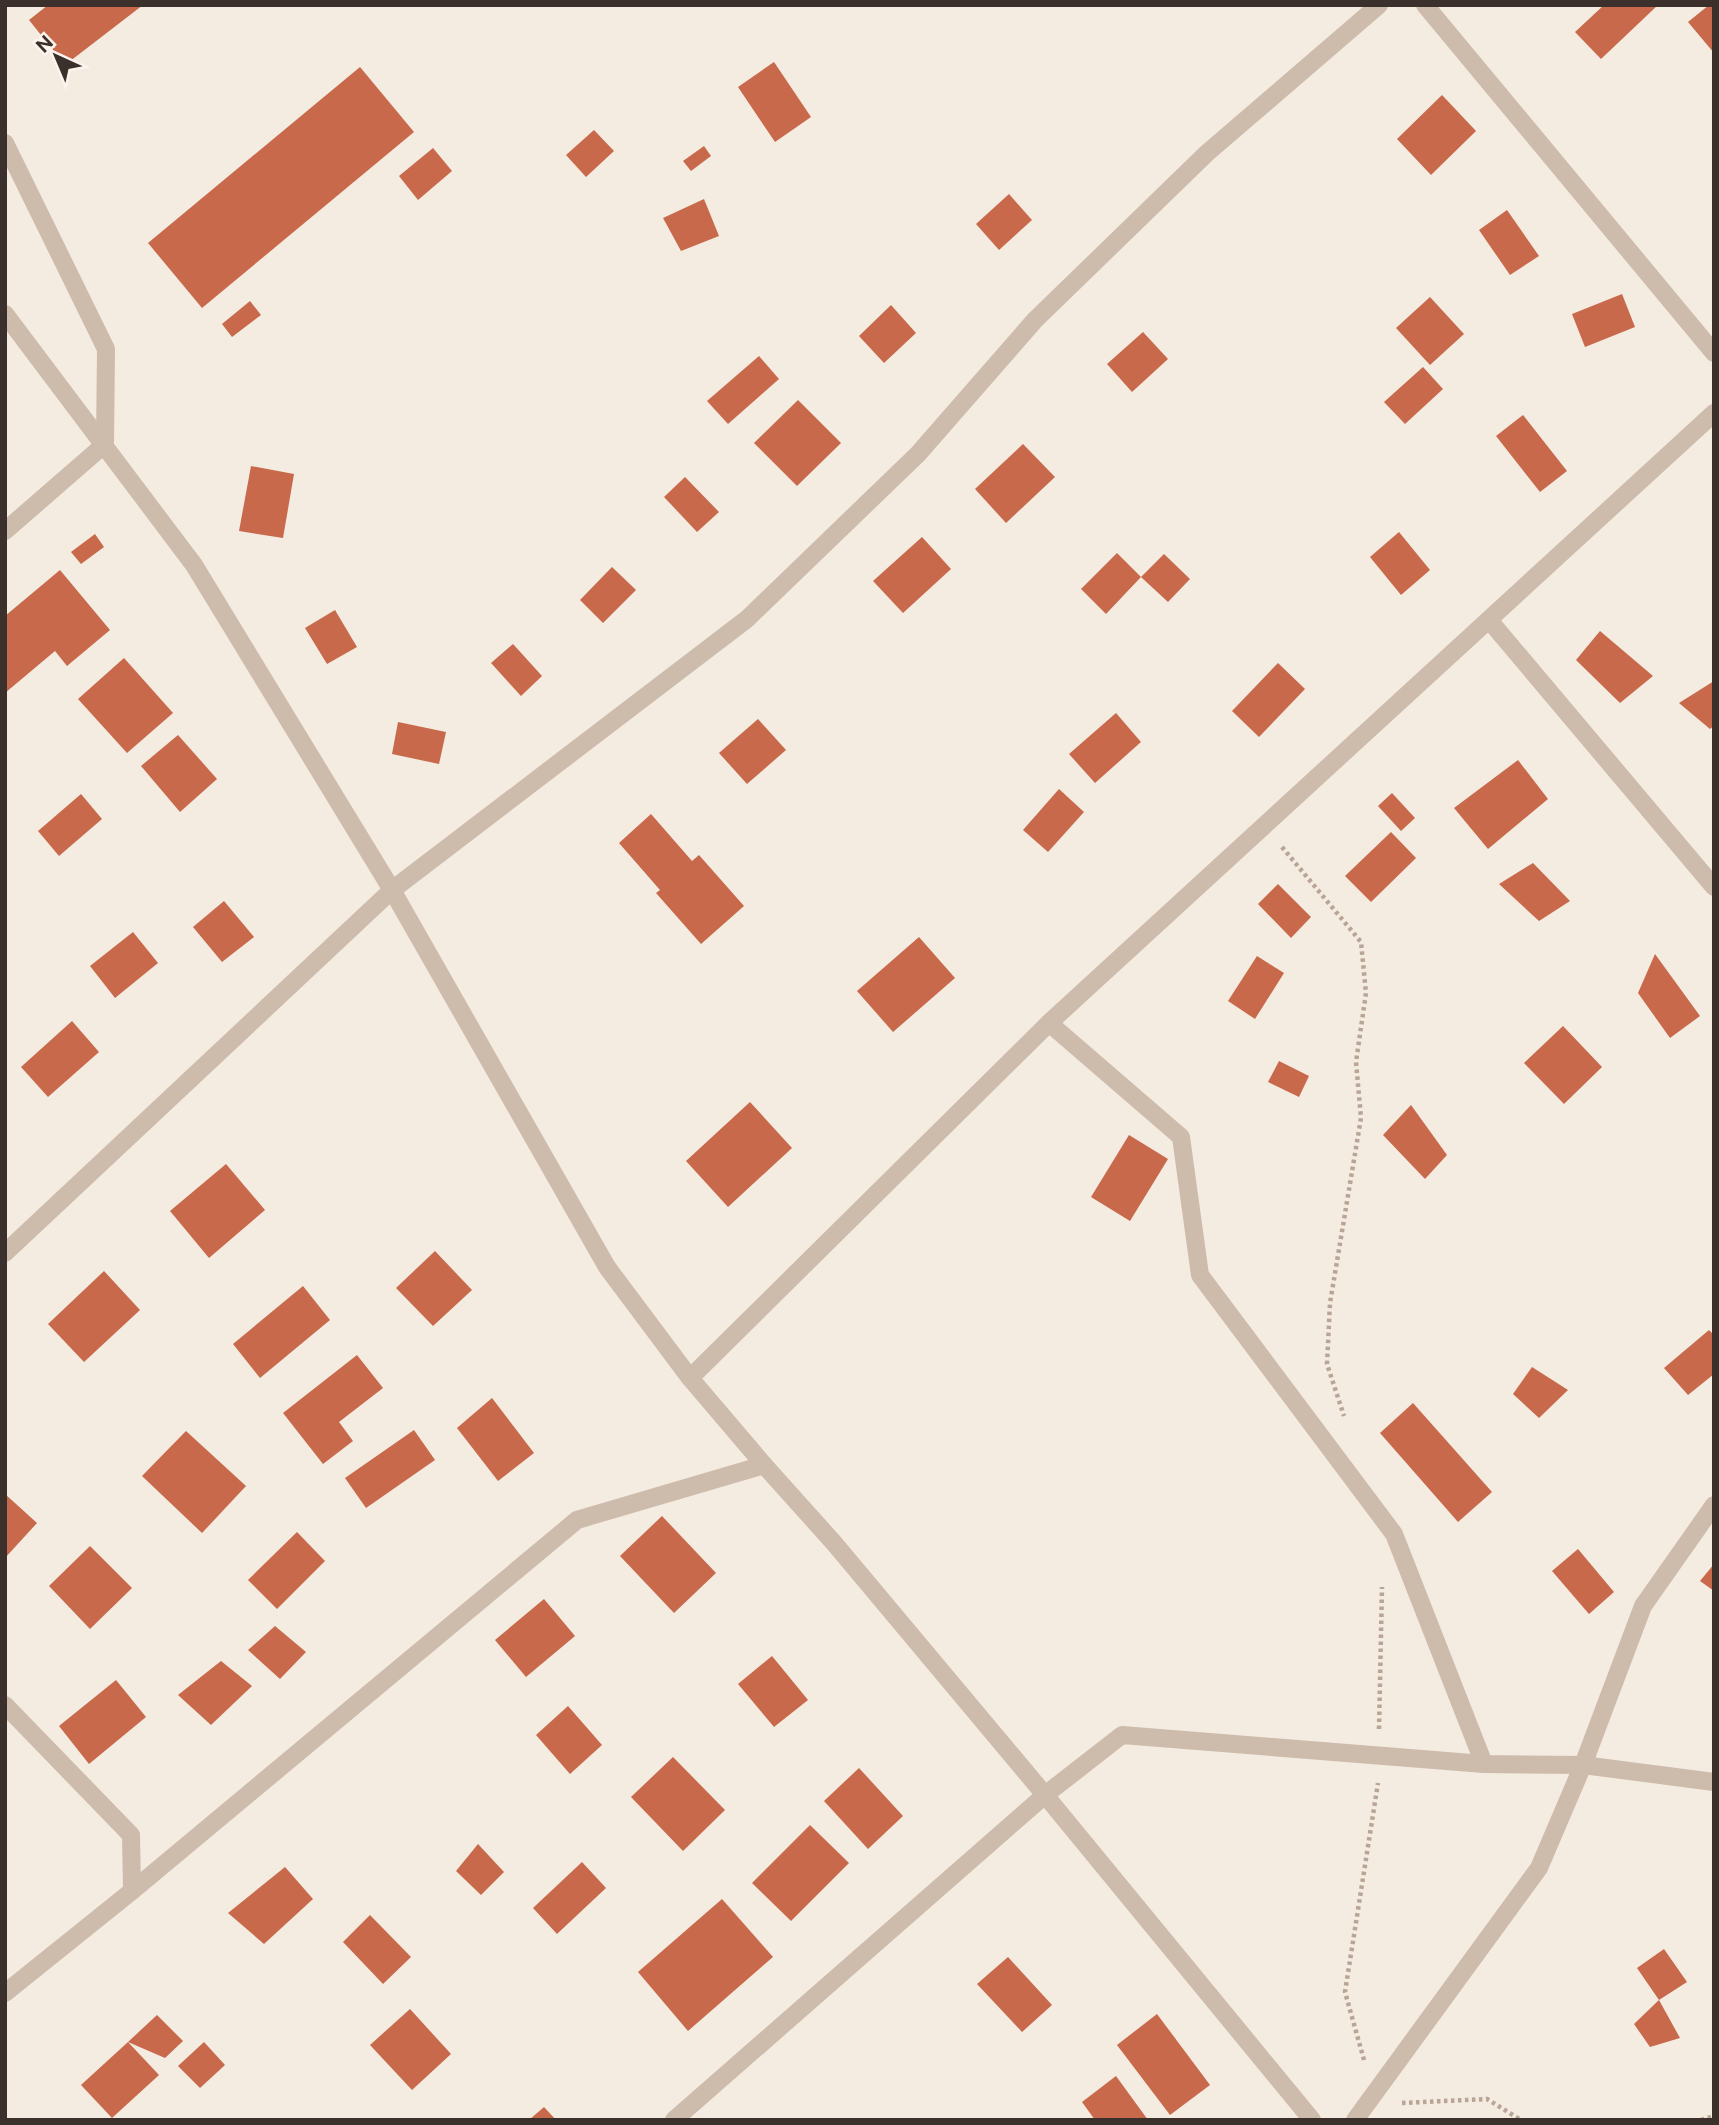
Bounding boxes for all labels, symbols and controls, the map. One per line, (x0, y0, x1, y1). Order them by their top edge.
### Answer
north arrow (21, 21, 91, 91)
text: N (31, 31, 57, 57)

